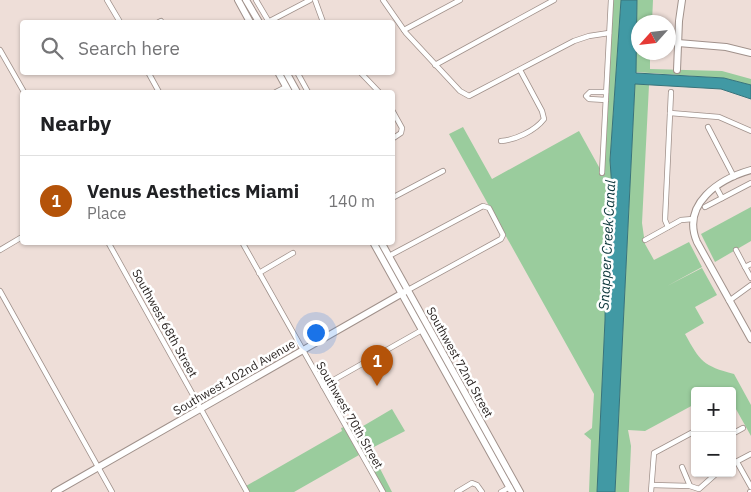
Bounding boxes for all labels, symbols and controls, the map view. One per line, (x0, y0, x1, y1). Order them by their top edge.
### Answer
north arrow (631, 15, 676, 60)
search box (20, 20, 395, 75)
icon: search (38, 34, 66, 62)
text: Search here (78, 36, 180, 60)
text: Nearby (40, 109, 111, 137)
text: Venus Aesthetics Miami (87, 179, 299, 203)
water label: Snapper Creek Canal (595, 179, 619, 311)
text: 1 (51, 191, 61, 211)
text: 140 m (328, 191, 375, 211)
text: Place (87, 203, 126, 223)
street label: Southwest 68th Street (129, 266, 201, 380)
street label: Southwest 72nd Street (423, 304, 497, 420)
your location (303, 320, 329, 346)
street label: Southwest 102nd Avenue (170, 336, 298, 418)
pin: 1 (361, 345, 393, 386)
street label: Southwest 70th Street (313, 359, 387, 471)
map controls (691, 387, 736, 477)
button: + (691, 387, 736, 432)
button: − (691, 432, 736, 477)

